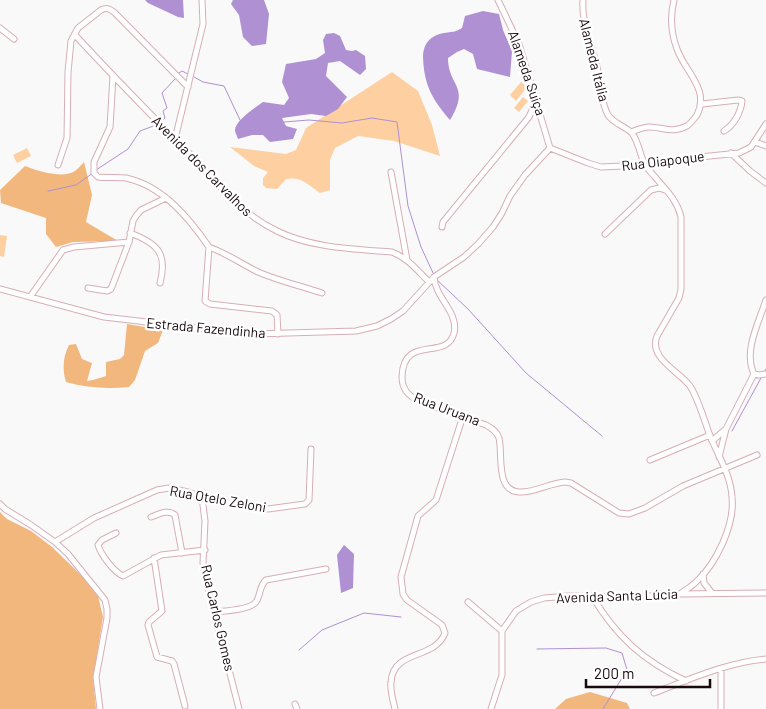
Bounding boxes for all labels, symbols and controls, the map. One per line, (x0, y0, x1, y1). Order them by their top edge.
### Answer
street label: Alameda Itália (576, 16, 613, 103)
street label: Alameda Suíça (505, 28, 550, 117)
street label: Avenida dos Carvalhos (149, 112, 256, 220)
street label: Rua Oiapoque (621, 147, 705, 174)
street label: Estrada Fazendinha (146, 314, 266, 341)
street label: Rua Uruana (412, 388, 483, 429)
street label: Rua Otelo Zeloni (168, 482, 268, 515)
street label: Rua Carlos Gomes (198, 563, 239, 673)
street label: Avenida Santa Lúcia (556, 585, 678, 606)
scale bar (586, 656, 710, 688)
text: 200 m (594, 664, 634, 682)

